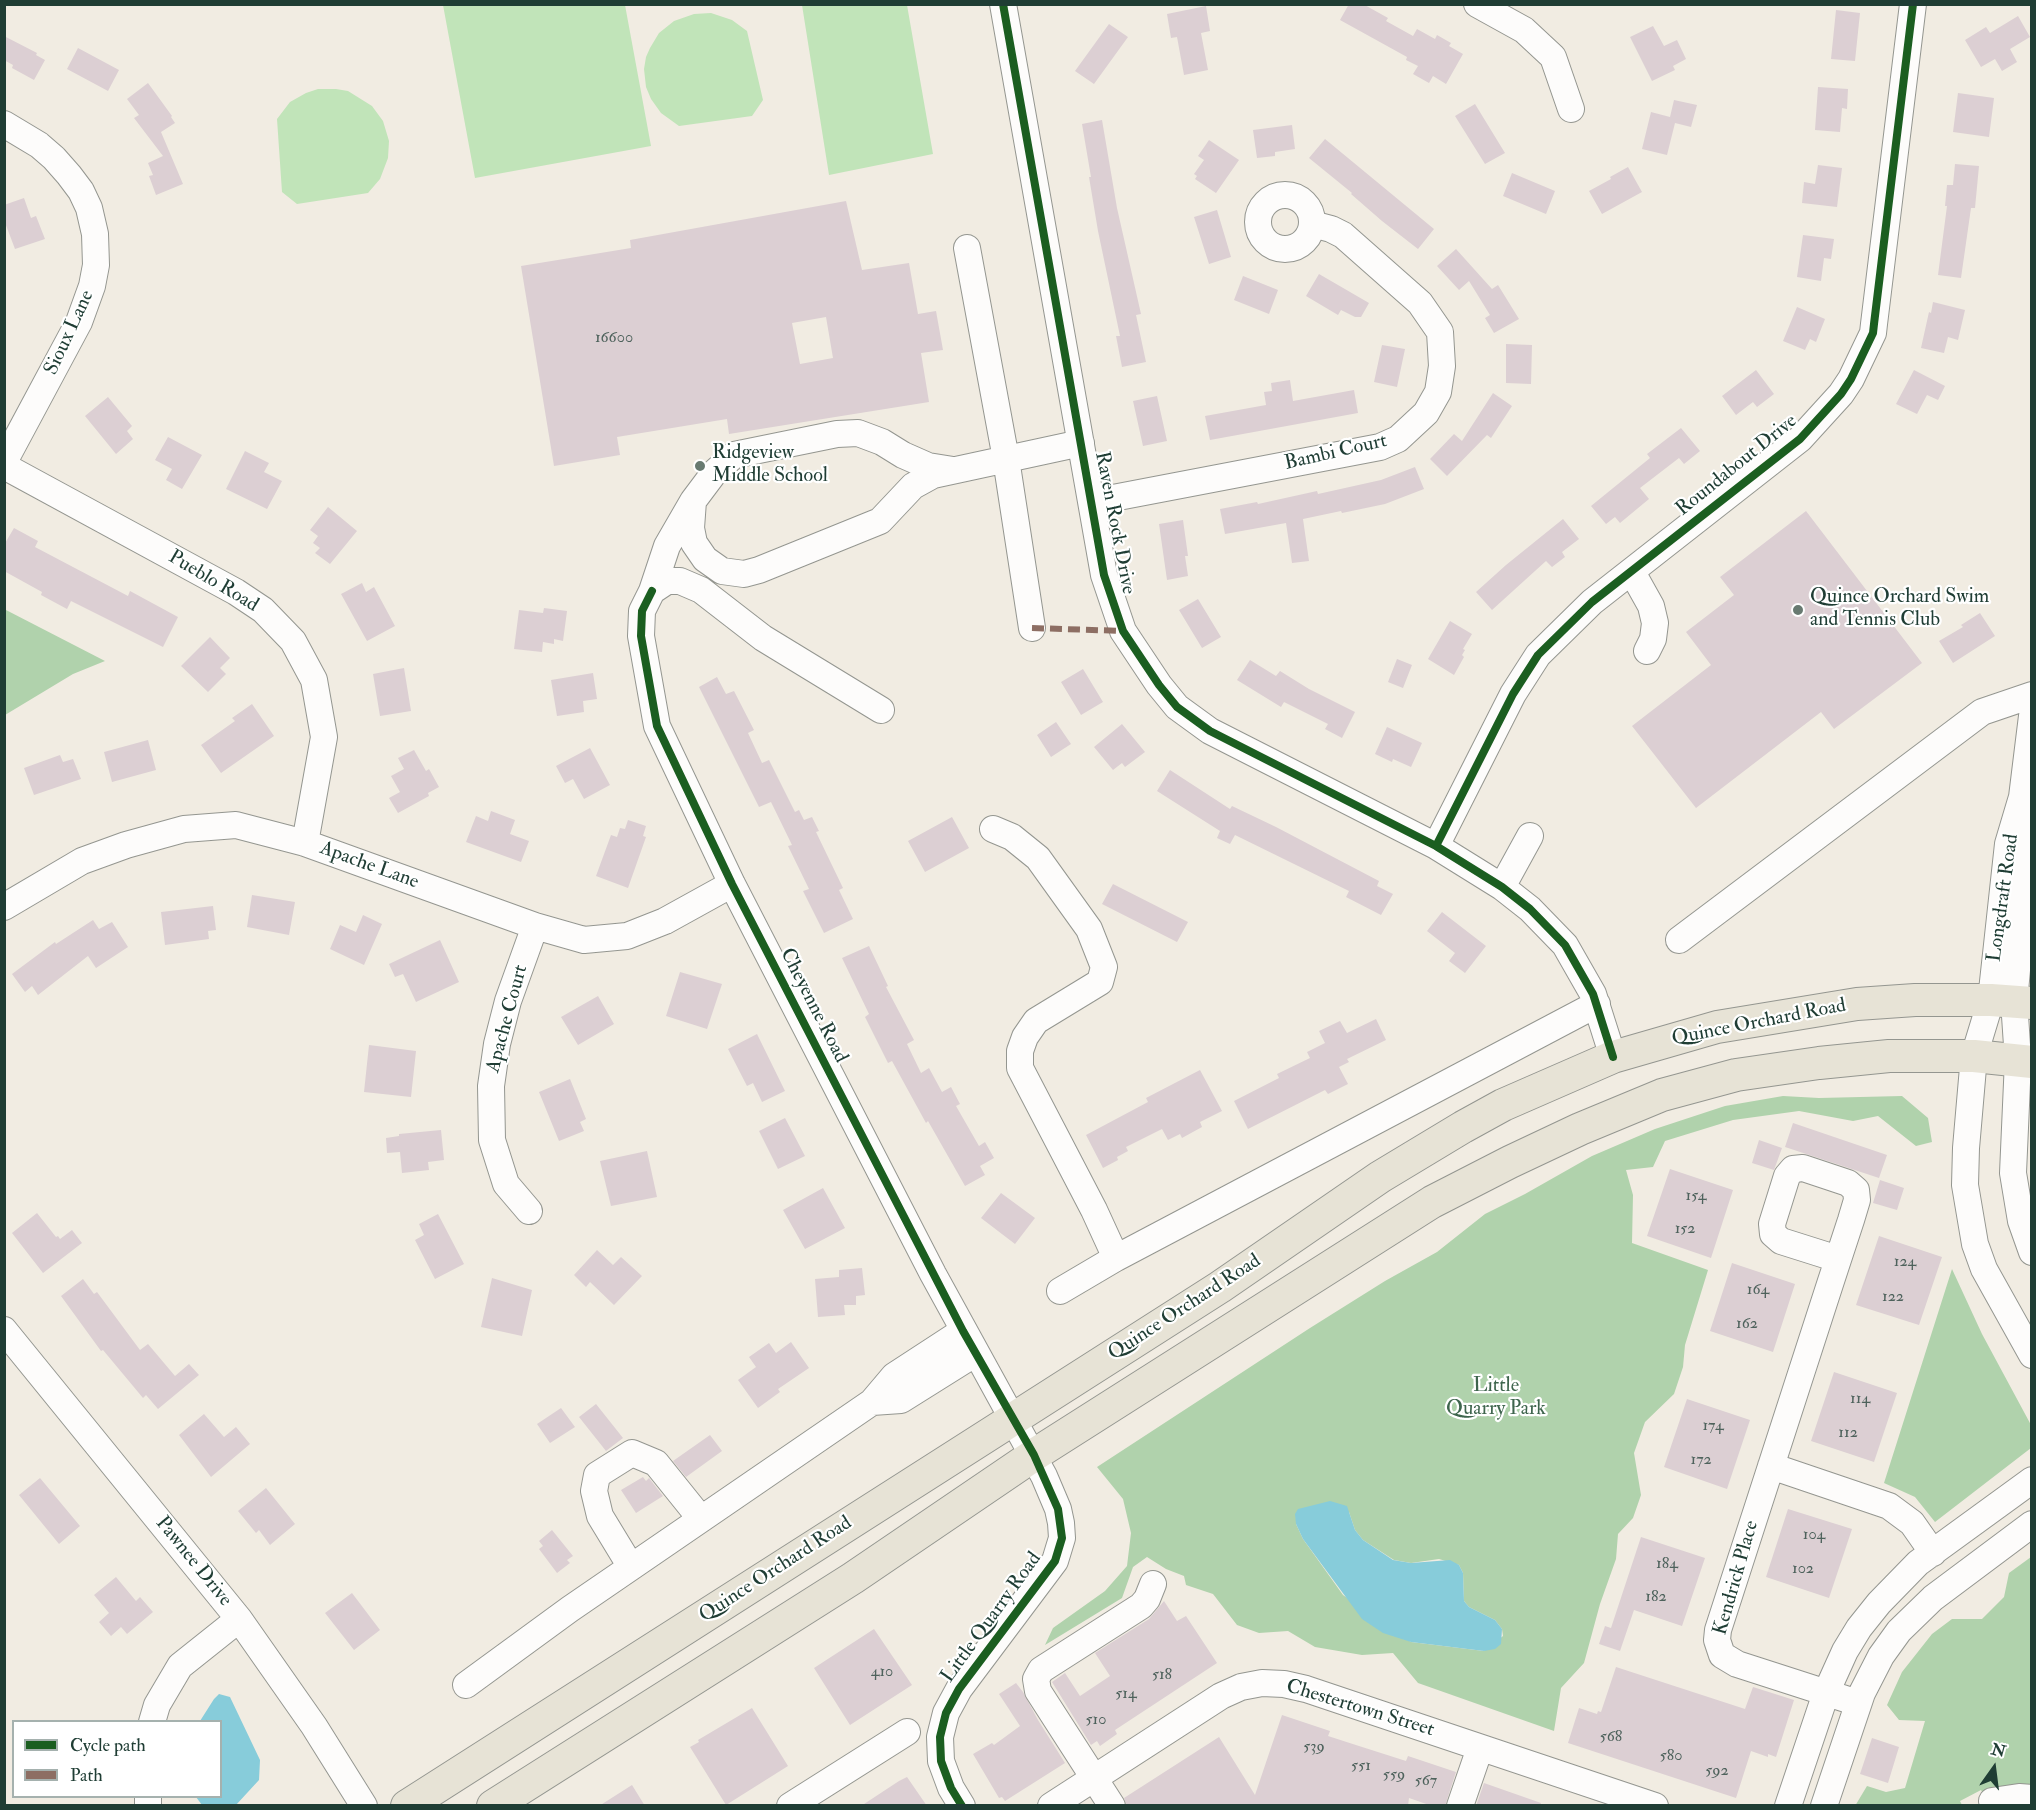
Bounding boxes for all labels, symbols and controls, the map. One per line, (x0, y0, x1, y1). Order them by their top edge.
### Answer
street label: Sioux Lane (40, 287, 100, 379)
house number: 16600 (595, 329, 633, 349)
street label: Roundabout Drive (1672, 410, 1802, 522)
street label: Bambi Court (1282, 430, 1390, 476)
place label: Ridgeview Middle School (712, 442, 828, 489)
street label: Raven Rock Drive (1088, 450, 1140, 596)
marker: Ridgeview Middle School (693, 459, 707, 473)
street label: Pueblo Road (164, 546, 262, 618)
place label: Quince Orchard Swim and Tennis Club (1810, 586, 1989, 633)
marker: Quince Orchard Swim and Tennis Club (1791, 603, 1805, 617)
street label: Longdraft Road (1983, 833, 2025, 963)
street label: Apache Lane (316, 837, 422, 895)
street label: Cheyenne Road (774, 945, 852, 1067)
street label: Apache Court (482, 962, 534, 1076)
street label: Quince Orchard Road (1670, 994, 1848, 1052)
house number: 154 (1686, 1187, 1706, 1207)
house number: 152 (1675, 1220, 1695, 1240)
street label: Quince Orchard Road (1104, 1250, 1266, 1366)
house number: 124 (1894, 1253, 1916, 1273)
house number: 164 (1747, 1281, 1769, 1301)
house number: 122 (1882, 1288, 1904, 1308)
house number: 162 (1736, 1315, 1758, 1335)
park label: Little Quarry Park (1446, 1375, 1546, 1422)
house number: 114 (1850, 1390, 1870, 1410)
house number: 174 (1702, 1417, 1724, 1437)
house number: 112 (1838, 1424, 1858, 1444)
house number: 172 (1690, 1451, 1712, 1471)
street label: Pawnee Drive (150, 1512, 236, 1612)
street label: Quince Orchard Road (695, 1512, 857, 1628)
street label: Kendrick Place (1709, 1518, 1765, 1638)
house number: 104 (1803, 1526, 1825, 1546)
street label: Little Quarry Road (937, 1548, 1047, 1688)
house number: 184 (1656, 1555, 1678, 1575)
house number: 102 (1792, 1560, 1814, 1580)
house number: 182 (1645, 1588, 1667, 1608)
house number: 410 (871, 1663, 893, 1683)
house number: 518 (1152, 1666, 1172, 1686)
street label: Chestertown Street (1283, 1675, 1437, 1743)
house number: 514 (1115, 1685, 1137, 1705)
house number: 510 (1086, 1711, 1106, 1731)
legend (12, 1720, 222, 1798)
house number: 568 (1600, 1728, 1622, 1748)
text: Cycle path (70, 1734, 146, 1757)
house number: 539 (1303, 1738, 1325, 1758)
north arrow (1964, 1738, 2024, 1798)
text: N (1989, 1739, 2008, 1762)
house number: 580 (1660, 1747, 1682, 1767)
house number: 551 (1351, 1757, 1371, 1777)
house number: 592 (1705, 1762, 1729, 1782)
text: Path (70, 1764, 103, 1787)
house number: 559 (1383, 1766, 1405, 1786)
house number: 567 (1415, 1772, 1437, 1792)

